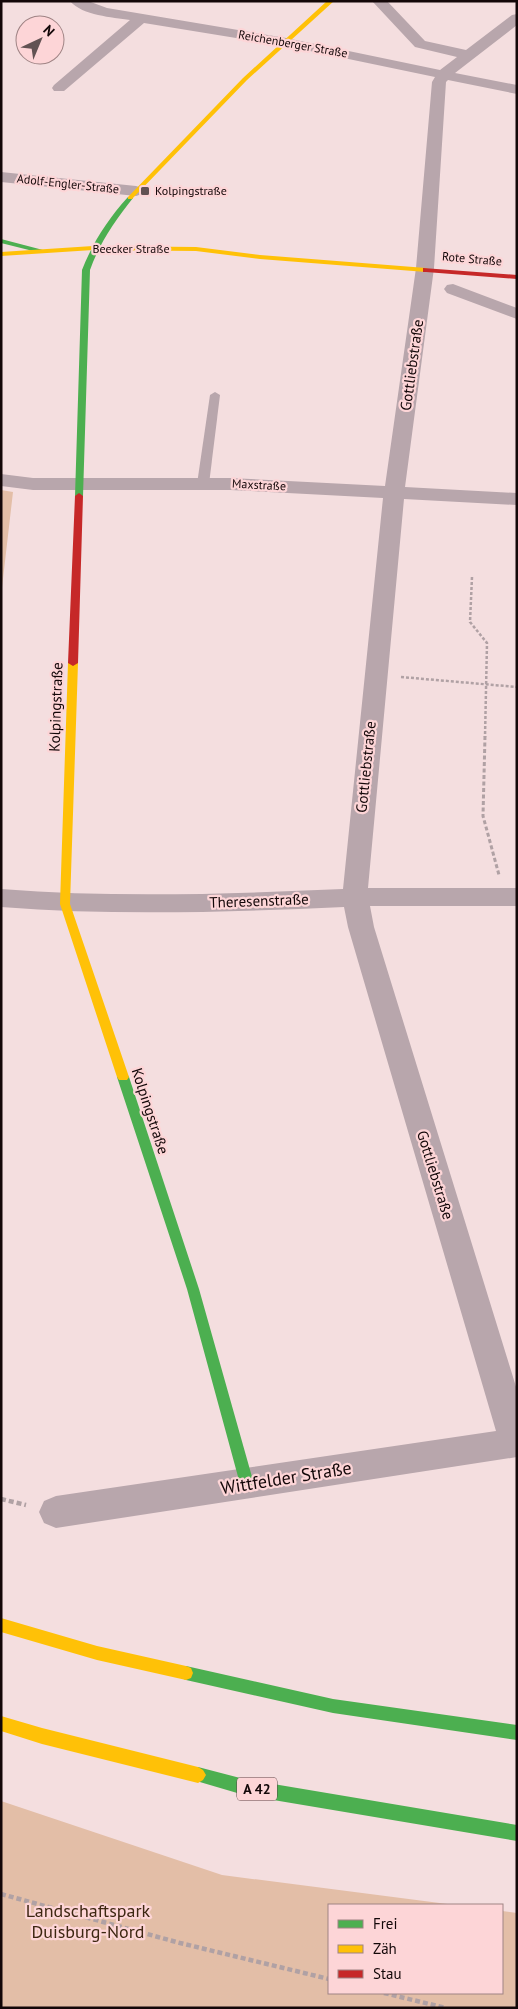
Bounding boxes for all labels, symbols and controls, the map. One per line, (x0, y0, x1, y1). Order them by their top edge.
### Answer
north arrow (15, 15, 65, 65)
text: N (39, 21, 59, 40)
street label: Reichenberger Straße (237, 27, 349, 61)
street label: Adolf-Engler-Straße (16, 171, 120, 196)
place label: Kolpingstraße (155, 183, 227, 198)
marker: Kolpingstraße (139, 185, 151, 197)
street label: Beecker Straße (92, 241, 170, 256)
street label: Rote Straße (442, 248, 503, 269)
street label: Gottliebstraße (396, 318, 427, 412)
street label: Maxstraße (232, 476, 286, 493)
street label: Kolpingstraße (44, 662, 67, 752)
street label: Gottliebstraße (351, 720, 380, 814)
street label: Theresenstraße (209, 889, 309, 912)
street label: Kolpingstraße (128, 1065, 173, 1156)
street label: Gottliebstraße (413, 1128, 458, 1222)
street label: Wittfelder Straße (219, 1456, 353, 1499)
road number: A 42 (237, 1778, 277, 1800)
park label: Landschaftspark Duisburg-Nord (26, 1899, 151, 1943)
legend (328, 1904, 503, 1994)
text: Frei (373, 1914, 398, 1933)
text: Zäh (373, 1939, 397, 1958)
text: Stau (373, 1964, 402, 1983)

